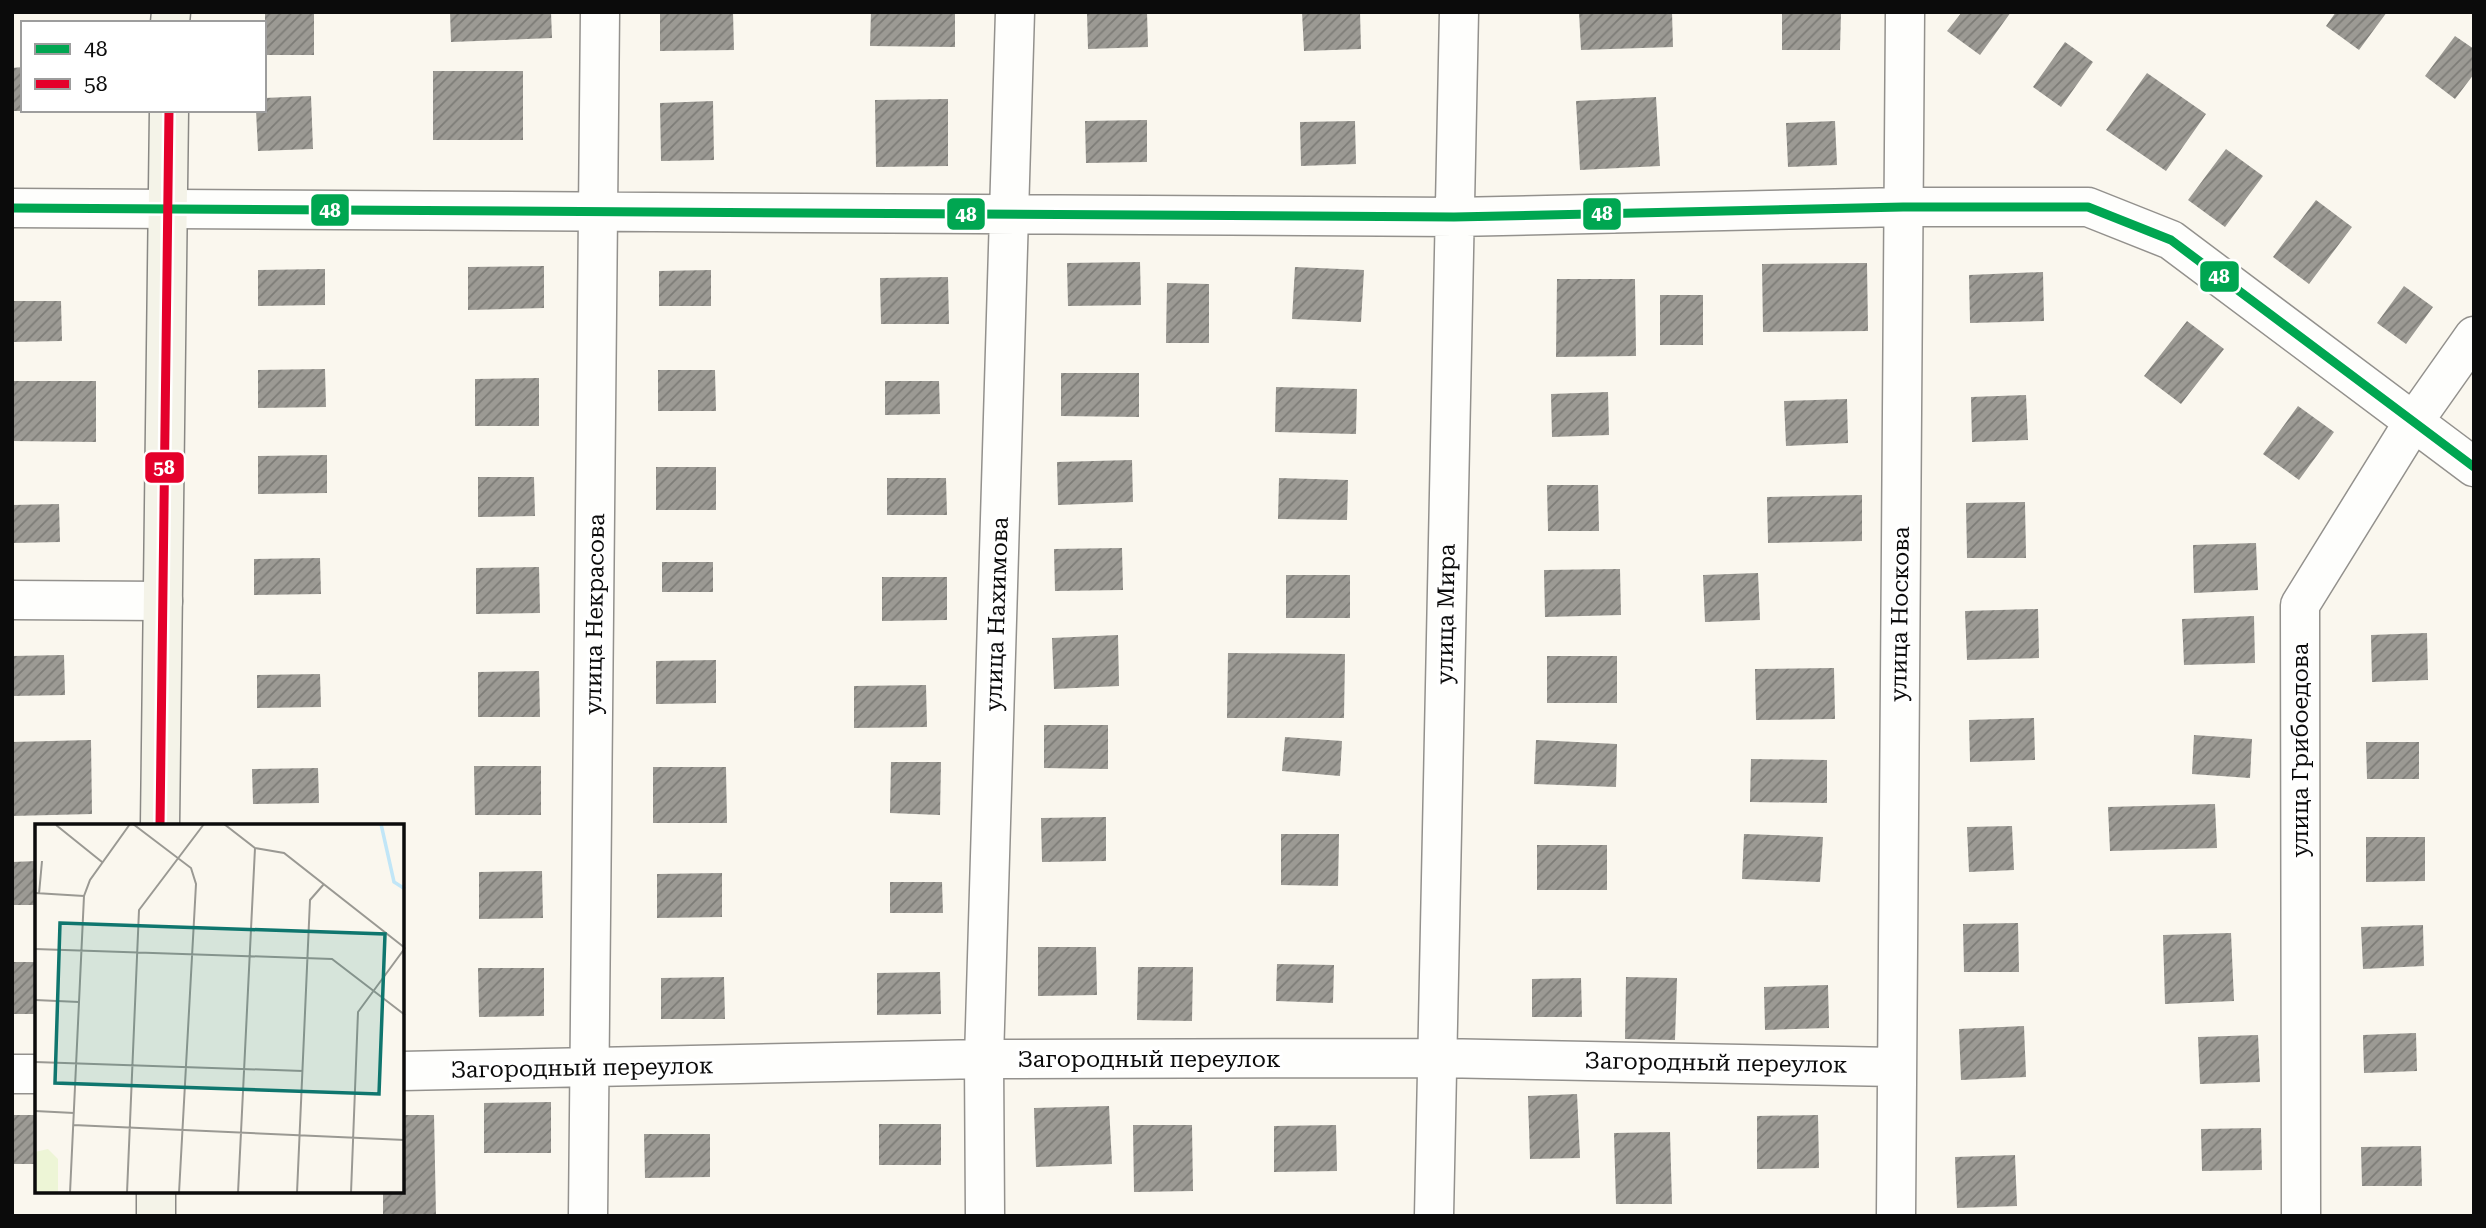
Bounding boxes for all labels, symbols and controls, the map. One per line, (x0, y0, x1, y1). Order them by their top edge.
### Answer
legend (21, 21, 266, 112)
text: 48 (84, 37, 108, 61)
text: 58 (84, 72, 108, 96)
line badge: 48 (310, 193, 350, 227)
line badge: 48 (946, 197, 986, 231)
line badge: 48 (1582, 197, 1622, 231)
text: 48 (319, 199, 341, 222)
text: 48 (1591, 202, 1613, 225)
text: 48 (955, 203, 977, 226)
line badge: 48 (2199, 260, 2240, 293)
text: 48 (2208, 265, 2230, 288)
line badge: 58 (144, 451, 185, 484)
text: 58 (153, 456, 175, 479)
street label: улица Некрасова (580, 513, 610, 715)
street label: улица Нахимова (980, 516, 1014, 712)
street label: улица Носкова (1885, 526, 1915, 702)
street label: улица Мира (1431, 543, 1461, 685)
street label: улица Грибоедова (2287, 642, 2314, 857)
inset map (35, 824, 404, 1193)
street label: Загородный переулок (1017, 1046, 1281, 1073)
street label: Загородный переулок (1584, 1047, 1848, 1079)
street label: Загородный переулок (450, 1052, 714, 1084)

